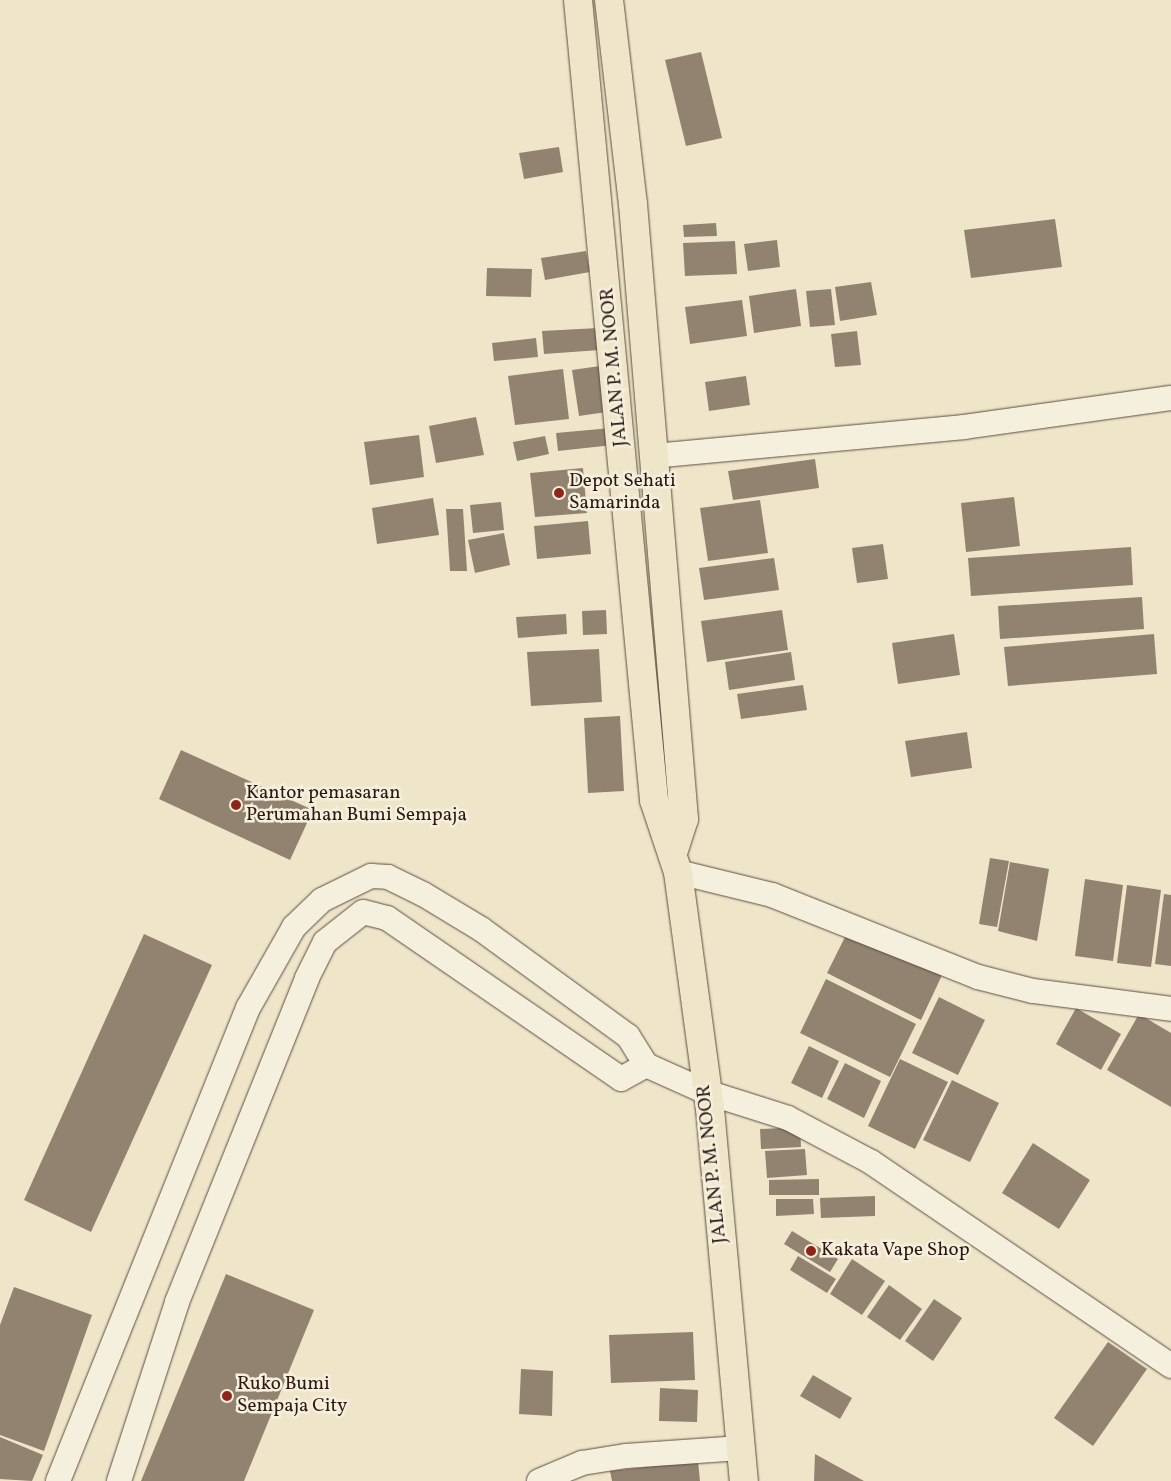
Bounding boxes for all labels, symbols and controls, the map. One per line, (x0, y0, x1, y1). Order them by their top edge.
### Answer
street label: JALAN P. M. NOOR (597, 286, 633, 448)
place label: Depot Sehati Samarinda (569, 471, 676, 515)
marker: Depot Sehati Samarinda (553, 487, 565, 499)
place label: Kantor pemasaran Perumahan Bumi Sempaja (246, 783, 467, 827)
marker: Kantor pemasaran Perumahan Bumi Sempaja (230, 799, 242, 811)
street label: JALAN P. M. NOOR (693, 1083, 733, 1245)
place label: Kakata Vape Shop (821, 1240, 970, 1262)
marker: Kakata Vape Shop (805, 1245, 817, 1257)
place label: Ruko Bumi Sempaja City (237, 1374, 347, 1418)
marker: Ruko Bumi Sempaja City (221, 1390, 233, 1402)

